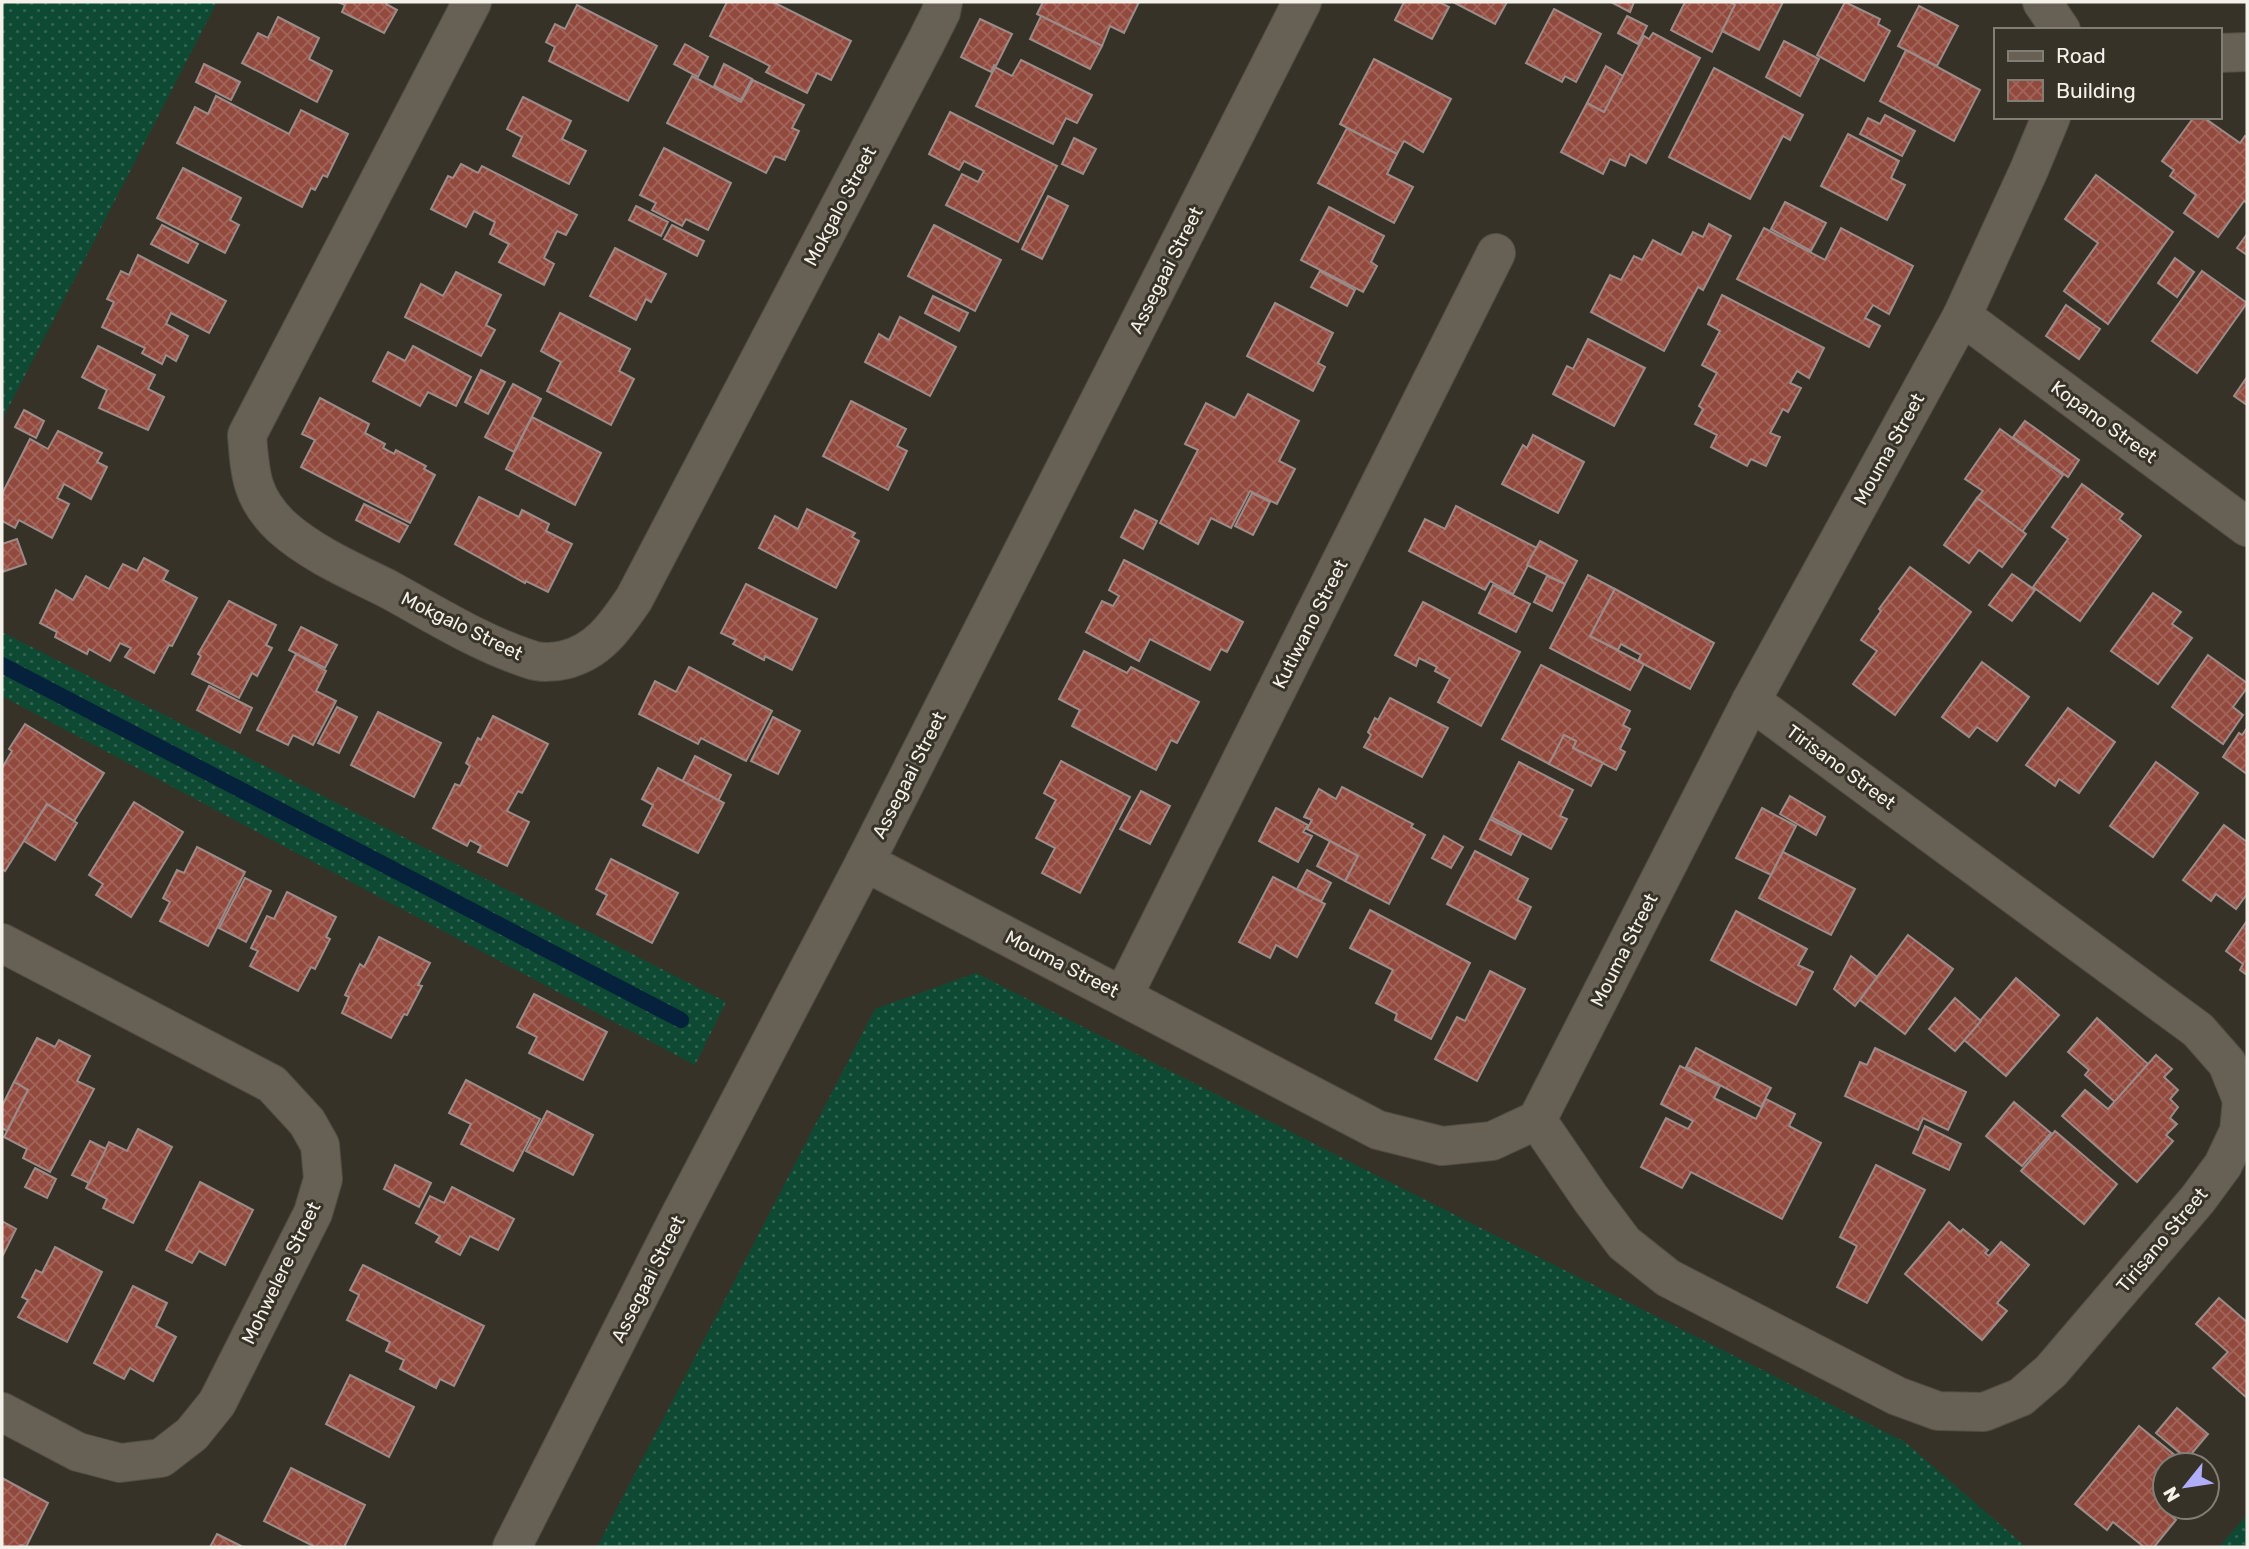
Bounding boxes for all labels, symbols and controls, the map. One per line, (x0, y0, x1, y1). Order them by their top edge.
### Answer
legend (1994, 28, 2221, 119)
text: Road (2056, 43, 2106, 68)
text: Building (2056, 78, 2136, 103)
street label: Mokgalo Street (799, 142, 881, 270)
street label: Assegaai Street (1124, 202, 1208, 337)
street label: Kopano Street (2046, 376, 2162, 469)
street label: Mouma Street (1849, 389, 1929, 509)
street label: Kutlwano Street (1268, 555, 1353, 692)
street label: Mokgalo Street (398, 587, 527, 666)
street label: Assegaai Street (867, 707, 951, 842)
street label: Tirisano Street (1782, 720, 1901, 815)
street label: Mouma Street (1586, 889, 1663, 1011)
street label: Mouma Street (1001, 926, 1123, 1003)
street label: Tirisano Street (2112, 1183, 2213, 1297)
street label: Mohwelere Street (237, 1198, 326, 1348)
street label: Assegaai Street (606, 1211, 690, 1346)
north arrow (2151, 1451, 2221, 1521)
text: N (2158, 1483, 2185, 1506)

